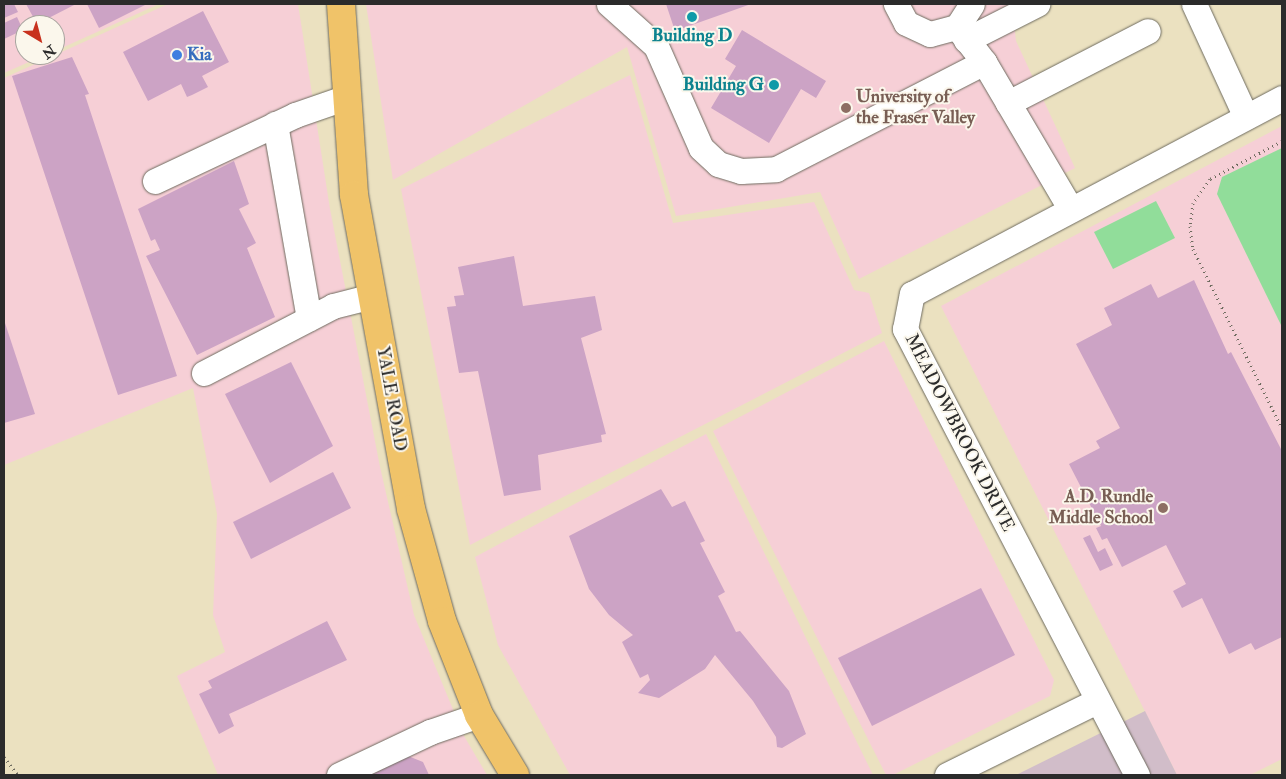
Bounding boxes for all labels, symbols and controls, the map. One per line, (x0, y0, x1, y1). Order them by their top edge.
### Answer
marker: Building D (686, 11, 698, 23)
north arrow (15, 15, 65, 65)
place label: Building D (652, 25, 732, 47)
text: N (39, 41, 59, 62)
place label: Kia (187, 44, 212, 66)
marker: Kia (171, 49, 183, 61)
place label: Building G (683, 74, 764, 96)
marker: Building G (768, 79, 780, 91)
place label: University of the Fraser Valley (856, 87, 975, 130)
marker: University of the Fraser Valley (840, 102, 852, 114)
street label: MEADOWBROOK DRIVE (900, 331, 1018, 535)
street label: YALE ROAD (371, 345, 411, 453)
place label: A.D. Rundle Middle School (1049, 487, 1153, 530)
marker: A.D. Rundle Middle School (1157, 502, 1169, 514)

